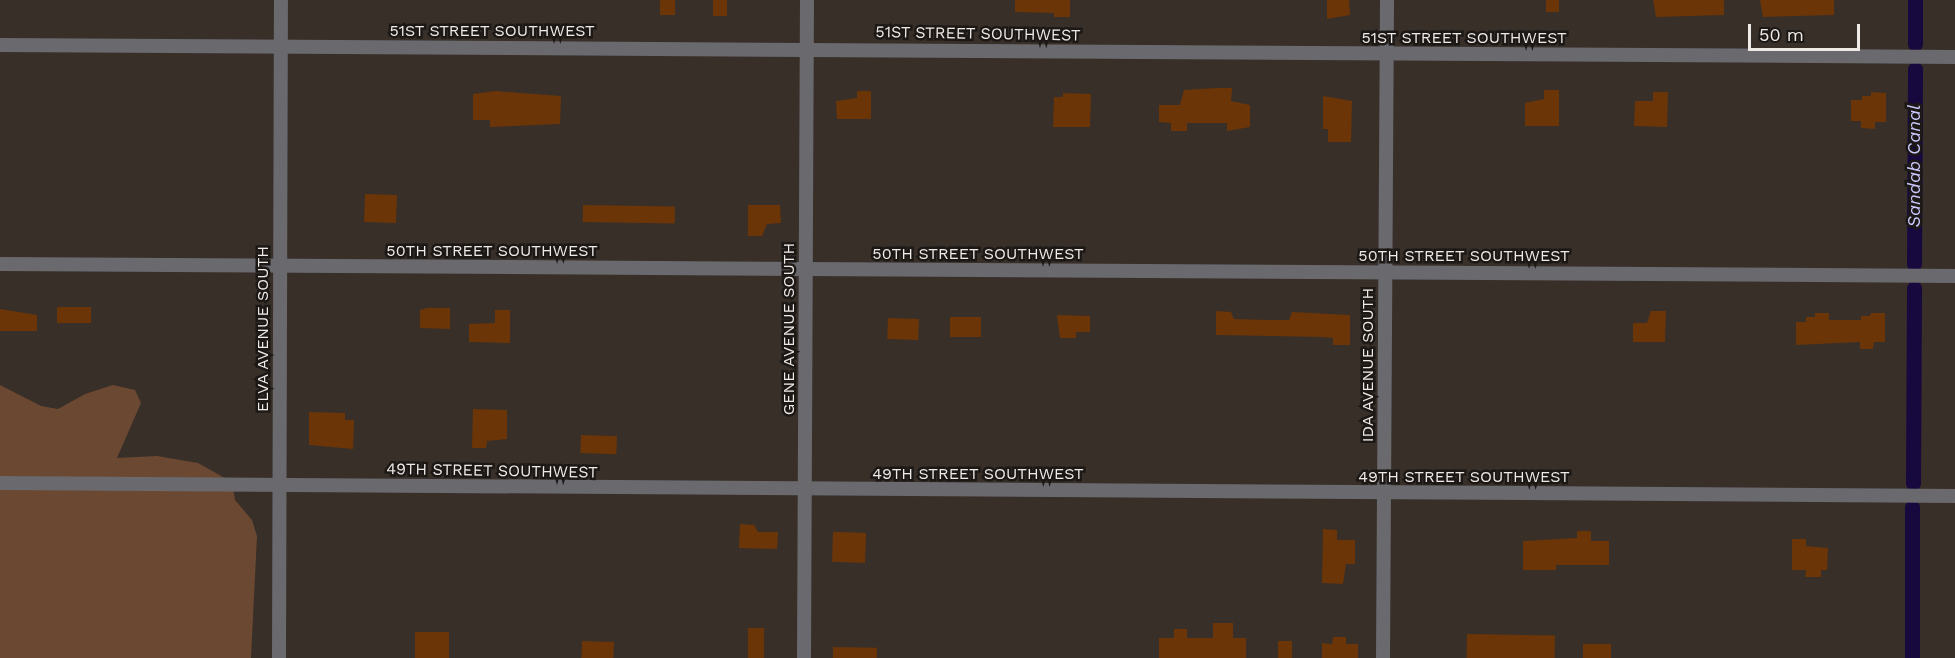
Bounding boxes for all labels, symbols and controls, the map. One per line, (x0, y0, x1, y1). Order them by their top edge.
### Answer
scale bar (1751, 12, 1864, 50)
street label: 51ST STREET SOUTHWEST (389, 21, 595, 41)
street label: 51ST STREET SOUTHWEST (875, 23, 1081, 45)
text: 50 m (1759, 24, 1804, 45)
street label: 51ST STREET SOUTHWEST (1361, 28, 1567, 48)
water label: Sandab Canal (1903, 105, 1925, 227)
street label: 50TH STREET SOUTHWEST (386, 241, 598, 261)
street label: GENE AVENUE SOUTH (779, 242, 799, 416)
street label: 50TH STREET SOUTHWEST (872, 244, 1084, 264)
street label: ELVA AVENUE SOUTH (253, 245, 273, 413)
street label: 50TH STREET SOUTHWEST (1358, 246, 1570, 266)
street label: IDA AVENUE SOUTH (1358, 287, 1378, 443)
street label: 49TH STREET SOUTHWEST (386, 460, 598, 482)
street label: 49TH STREET SOUTHWEST (872, 464, 1084, 484)
street label: 49TH STREET SOUTHWEST (1358, 467, 1570, 487)

